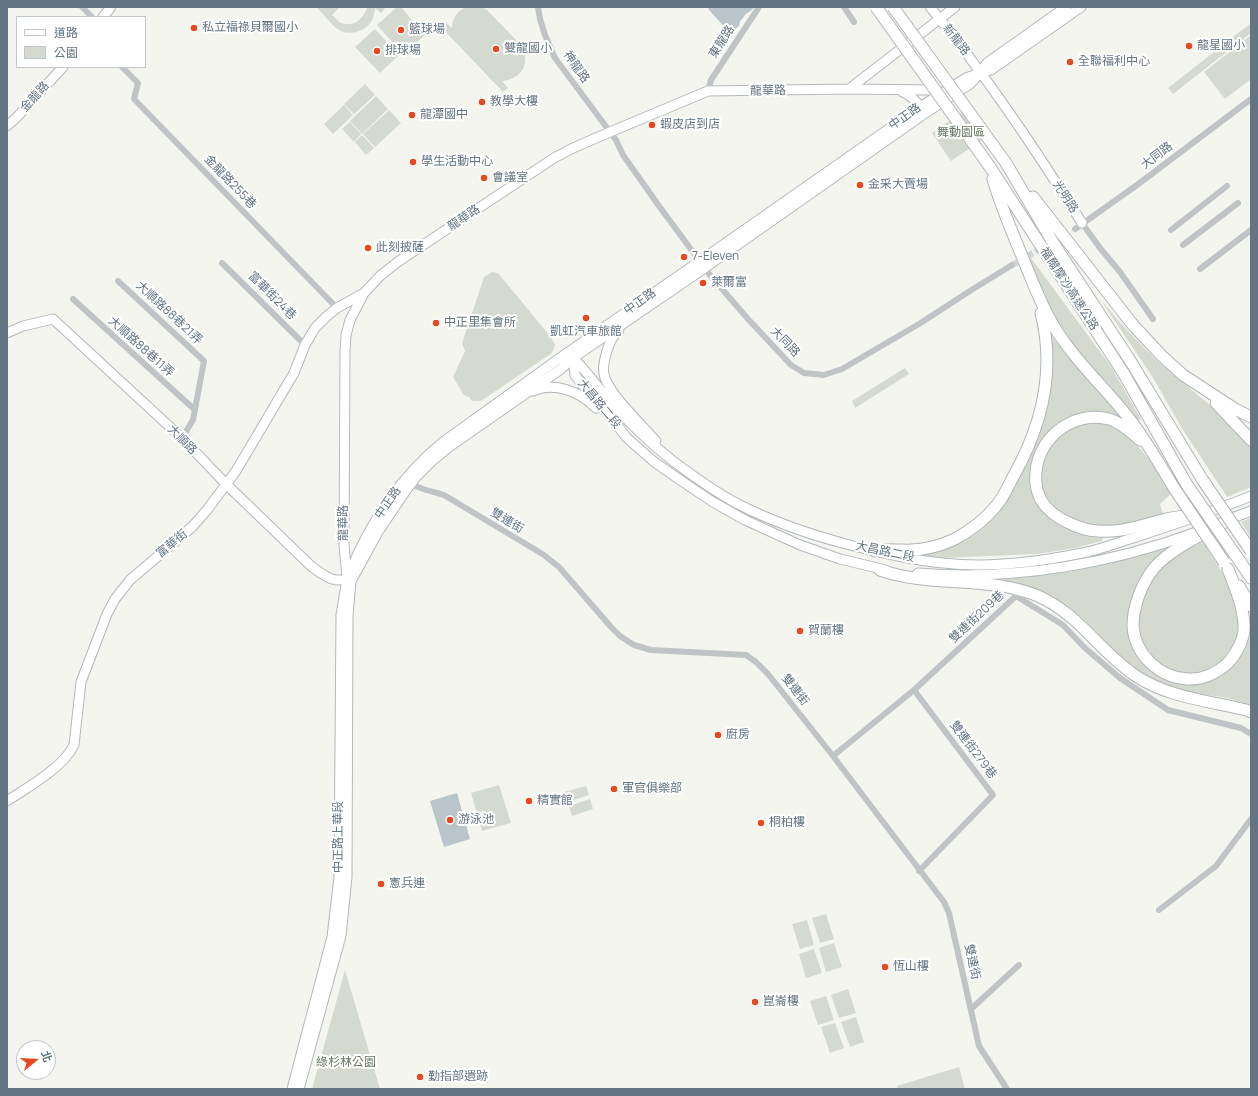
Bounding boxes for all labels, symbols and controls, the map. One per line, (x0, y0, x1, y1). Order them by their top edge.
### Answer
legend (16, 16, 146, 68)
place label: 私立福祿貝爾國小 (202, 21, 298, 35)
street label: 新龍路 (939, 21, 973, 59)
marker: 私立福祿貝爾國小 (189, 23, 199, 33)
place label: 籃球場 (409, 23, 445, 37)
street label: 東龍路 (706, 23, 738, 61)
text: 道路 (54, 24, 78, 41)
marker: 籃球場 (396, 25, 406, 35)
place label: 龍星國小 (1197, 39, 1245, 53)
marker: 龍星國小 (1184, 41, 1194, 51)
place label: 雙龍國小 (504, 42, 552, 56)
text: 公園 (54, 44, 78, 61)
place label: 排球場 (385, 44, 421, 58)
marker: 雙龍國小 (491, 44, 501, 54)
marker: 排球場 (372, 46, 382, 56)
street label: 神龍路 (560, 48, 592, 86)
place label: 全聯福利中心 (1078, 55, 1150, 69)
marker: 全聯福利中心 (1065, 57, 1075, 67)
street label: 金龍路 (18, 79, 52, 115)
street label: 龍華路 (750, 83, 786, 99)
place label: 教學大樓 (490, 95, 538, 109)
marker: 教學大樓 (477, 97, 487, 107)
street label: 中正路 (886, 101, 924, 133)
place label: 龍潭國中 (420, 108, 468, 122)
marker: 龍潭國中 (407, 110, 417, 120)
place label: 蝦皮店到店 (660, 118, 720, 132)
marker: 蝦皮店到店 (647, 120, 657, 130)
park label: 舞動園區 (937, 126, 985, 140)
street label: 大同路 (1138, 139, 1176, 173)
street label: 金龍路255巷 (201, 152, 259, 212)
place label: 學生活動中心 (421, 155, 493, 169)
marker: 學生活動中心 (408, 157, 418, 167)
place label: 會議室 (492, 171, 528, 185)
marker: 會議室 (479, 173, 489, 183)
place label: 金采大賣場 (868, 178, 928, 192)
street label: 光明路 (1049, 178, 1081, 216)
marker: 金采大賣場 (855, 180, 865, 190)
street label: 龍華路 (445, 202, 483, 234)
place label: 此刻披薩 (376, 241, 424, 255)
marker: 此刻披薩 (363, 243, 373, 253)
street label: 福爾摩沙高速公路 (1037, 245, 1101, 333)
place label: 7-Eleven (692, 250, 739, 264)
marker: 7-Eleven (679, 252, 689, 262)
street label: 富華街24巷 (245, 269, 299, 323)
place label: 萊爾富 (711, 276, 747, 290)
marker: 萊爾富 (698, 278, 708, 288)
street label: 大順路88巷21弄 (133, 279, 205, 347)
street label: 中正路 (621, 286, 659, 318)
marker: 凱虹汽車旅館 (581, 313, 591, 323)
street label: 大順路88巷11弄 (105, 314, 177, 380)
place label: 中正里集會所 (444, 316, 516, 330)
marker: 中正里集會所 (431, 318, 441, 328)
street label: 大同路 (767, 324, 803, 360)
place label: 凱虹汽車旅館 (550, 325, 622, 339)
street label: 大昌路二段 (574, 376, 624, 432)
street label: 大順路 (164, 422, 200, 458)
street label: 中正路 (372, 484, 404, 522)
street label: 龍華路 (337, 505, 351, 541)
street label: 雙連街 (488, 506, 526, 536)
street label: 富華街 (153, 527, 191, 561)
street label: 大昌路二段 (854, 539, 916, 565)
street label: 雙連街209巷 (947, 588, 1007, 646)
place label: 賀蘭樓 (808, 624, 844, 638)
marker: 賀蘭樓 (795, 626, 805, 636)
street label: 雙連街 (778, 671, 812, 709)
street label: 雙連街279巷 (947, 718, 999, 782)
place label: 廚房 (726, 728, 750, 742)
marker: 廚房 (713, 730, 723, 740)
place label: 軍官俱樂部 (622, 782, 682, 796)
marker: 軍官俱樂部 (609, 784, 619, 794)
place label: 精實館 (537, 794, 573, 808)
marker: 精實館 (524, 796, 534, 806)
street label: 中正路上華段 (332, 801, 346, 873)
place label: 游泳池 (458, 813, 494, 827)
marker: 游泳池 (445, 815, 455, 825)
place label: 桐柏樓 (769, 816, 805, 830)
marker: 桐柏樓 (756, 818, 766, 828)
place label: 憲兵連 (389, 877, 425, 891)
marker: 憲兵連 (376, 879, 386, 889)
street label: 雙連街 (961, 943, 983, 981)
place label: 恆山樓 (893, 960, 929, 974)
marker: 恆山樓 (880, 962, 890, 972)
place label: 崑崙樓 (763, 995, 799, 1009)
marker: 崑崙樓 (750, 997, 760, 1007)
north arrow (16, 1040, 56, 1080)
text: 北 (38, 1049, 56, 1064)
park label: 綠杉林公園 (316, 1056, 376, 1070)
place label: 勤指部遺跡 (428, 1070, 488, 1084)
marker: 勤指部遺跡 (415, 1072, 425, 1082)

